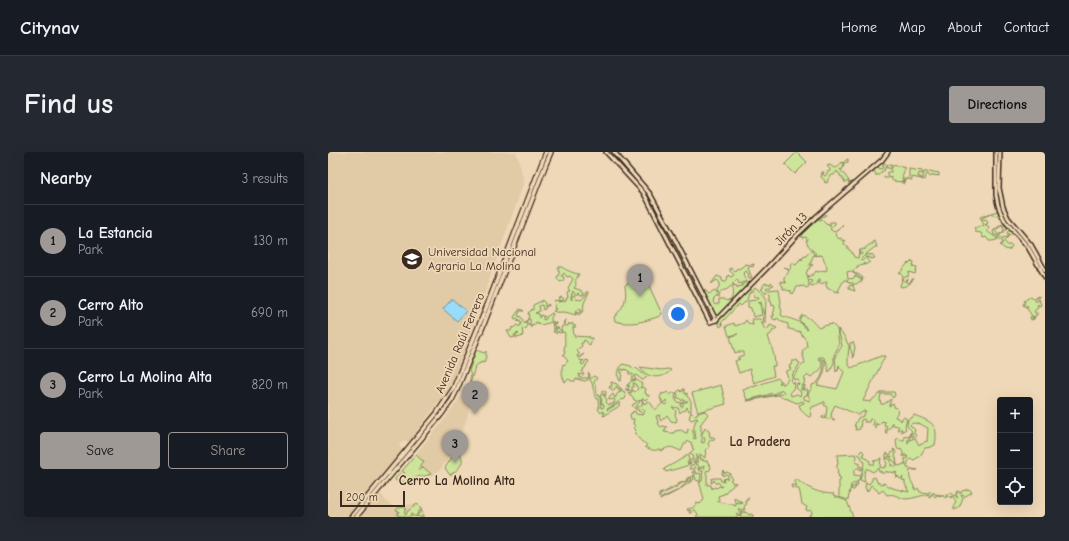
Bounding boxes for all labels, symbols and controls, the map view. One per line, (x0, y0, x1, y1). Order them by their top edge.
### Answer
text: Citynav (20, 17, 79, 39)
text: Home (841, 19, 877, 36)
text: Map (899, 19, 925, 36)
text: About (947, 19, 982, 36)
text: Contact (1004, 19, 1049, 36)
button: Directions (949, 86, 1045, 123)
text: Find us (24, 88, 113, 120)
text: Nearby (40, 169, 91, 188)
text: 3 results (242, 171, 288, 186)
street label: Jirón 13 (772, 210, 810, 248)
text: La Estancia (78, 224, 153, 242)
text: 1 (50, 233, 56, 248)
text: 130 m (253, 233, 288, 248)
text: Park (78, 242, 103, 257)
place label: Universidad Nacional Agraria La Molina (428, 245, 536, 273)
school or university icon: Universidad Nacional Agraria La Molina (399, 246, 425, 272)
pin: 1 (627, 264, 653, 297)
street label: Avenida Raúl Ferrero (432, 291, 488, 395)
text: Cerro Alto (78, 296, 144, 314)
your location (668, 304, 688, 324)
text: 2 (50, 305, 56, 320)
text: 690 m (251, 305, 288, 320)
text: Park (78, 314, 103, 329)
text: Cerro La Molina Alta (78, 368, 212, 386)
text: 3 (50, 377, 56, 392)
text: 820 m (251, 377, 288, 392)
pin: 2 (462, 381, 488, 414)
text: Park (78, 386, 103, 401)
map controls (997, 397, 1033, 505)
button: + (997, 397, 1033, 433)
pin: 3 (442, 430, 468, 463)
button: Save (40, 432, 160, 469)
button: Share (168, 432, 288, 469)
button: − (997, 433, 1033, 469)
district label: La Pradera (729, 434, 791, 449)
button: locate (997, 469, 1033, 505)
district label: Cerro La Molina Alta (399, 473, 515, 488)
scale bar (340, 489, 405, 508)
text: 200 m (346, 491, 378, 504)

